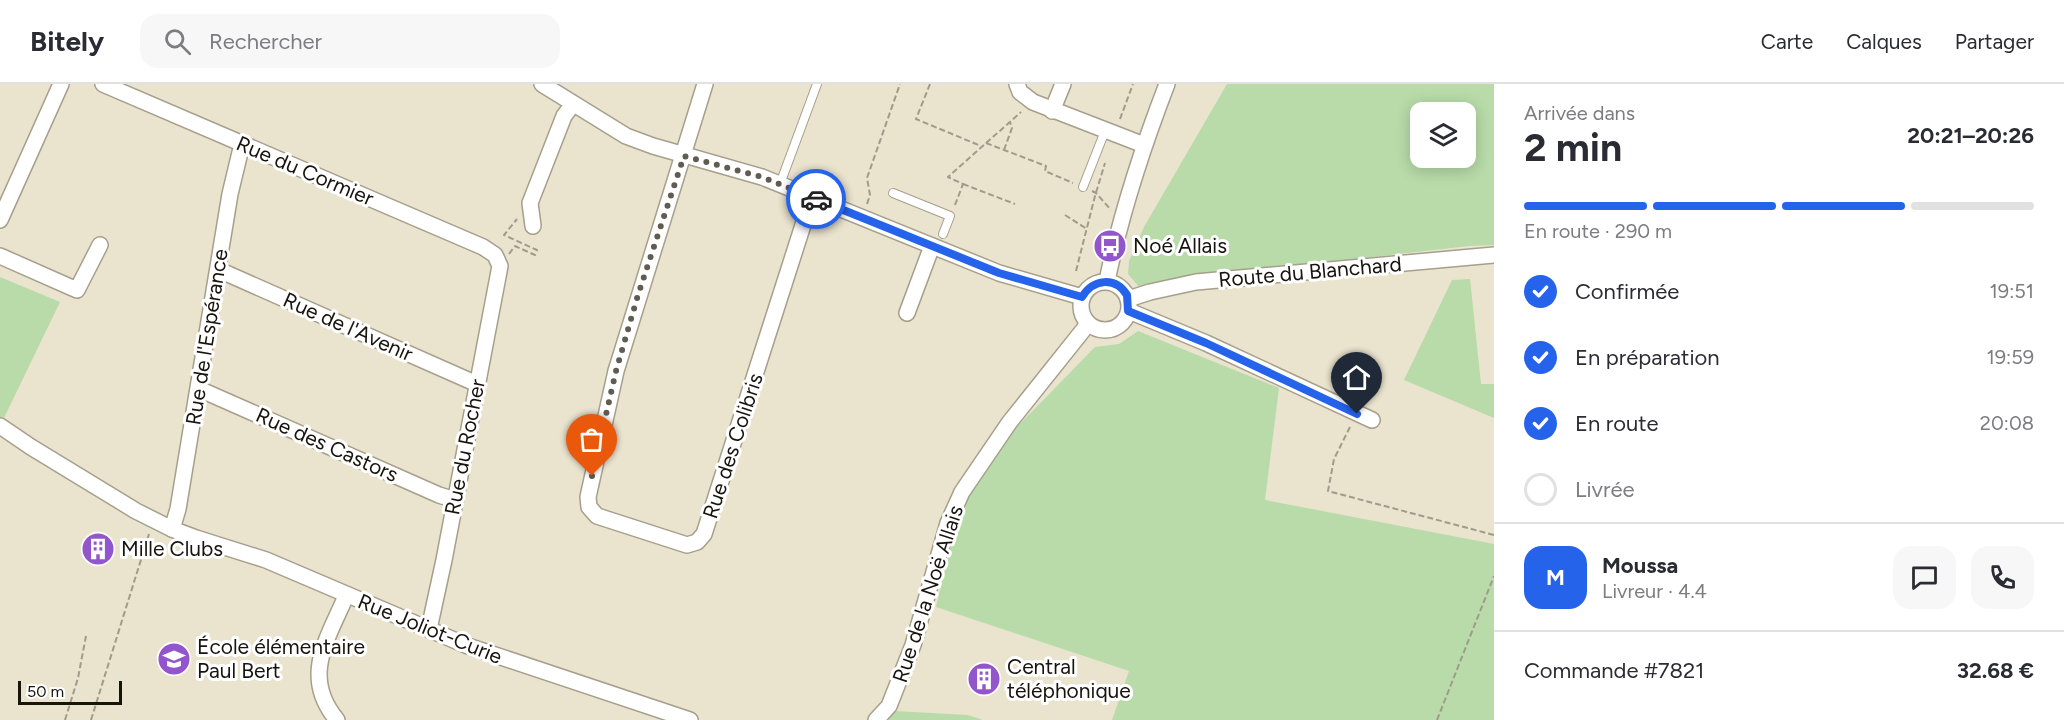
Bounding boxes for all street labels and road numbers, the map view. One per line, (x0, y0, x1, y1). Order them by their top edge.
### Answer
street label: Rue du Cormier (233, 130, 377, 211)
street label: Rue de l'Espérance (180, 247, 233, 427)
street label: Route du Blanchard (1217, 251, 1403, 292)
street label: Rue de l'Avenir (280, 287, 417, 366)
street label: Rue des Colibris (697, 370, 768, 522)
street label: Rue du Rocher (439, 377, 490, 517)
street label: Rue des Castors (252, 402, 402, 487)
street label: Rue de la Noë Allais (887, 502, 968, 686)
street label: Rue Joliot-Curie (354, 588, 506, 669)

